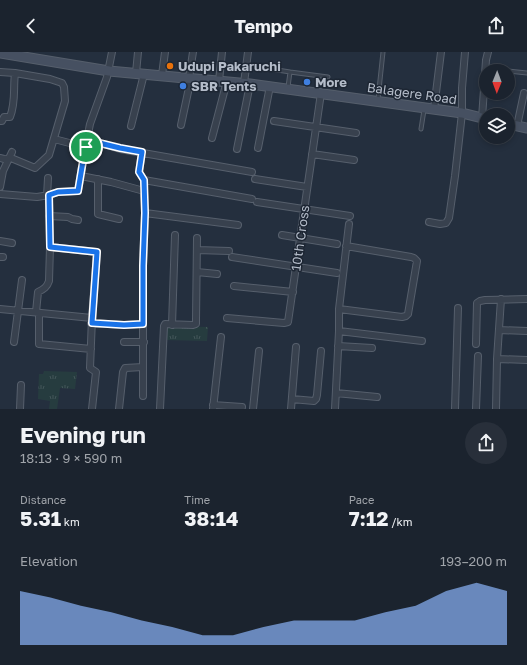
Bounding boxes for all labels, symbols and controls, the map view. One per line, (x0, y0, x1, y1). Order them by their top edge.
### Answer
icon: back (20, 15, 42, 37)
text: Tempo (234, 15, 293, 37)
icon: share (485, 15, 507, 37)
place label: Udupi Pakaruchi (178, 58, 281, 74)
marker: Udupi Pakaruchi (165, 61, 175, 71)
north arrow (479, 64, 515, 100)
map controls (479, 64, 515, 144)
place label: More (315, 74, 347, 90)
marker: More (302, 77, 312, 87)
place label: SBR Tents (191, 78, 257, 94)
street label: Balagere Road (366, 79, 458, 107)
marker: SBR Tents (178, 81, 188, 91)
button: layers (479, 108, 515, 144)
pin (69, 130, 103, 164)
icon: arrive (75, 136, 97, 158)
street label: 10th Cross (287, 204, 313, 272)
text: Evening run (20, 421, 146, 448)
button: share (465, 422, 507, 464)
text: 18:13 · 9 × 590 m (20, 450, 122, 466)
text: Distance (20, 493, 66, 506)
text: Time (184, 493, 210, 506)
text: Pace (349, 493, 374, 506)
text: 5.31 (20, 506, 61, 530)
text: 38:14 (184, 506, 239, 530)
text: 7:12 (349, 506, 388, 530)
text: km (61, 515, 80, 528)
text: /km (388, 515, 412, 528)
text: Elevation (20, 553, 78, 569)
text: 193–200 m (440, 553, 507, 569)

